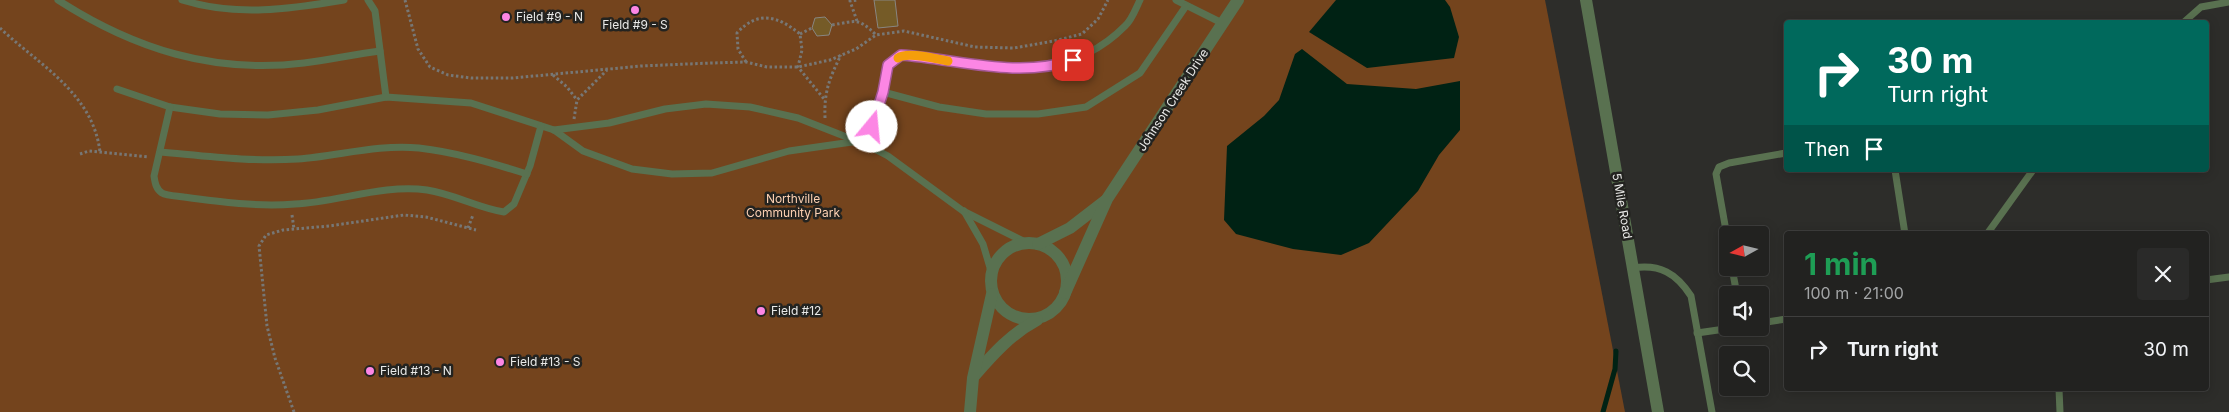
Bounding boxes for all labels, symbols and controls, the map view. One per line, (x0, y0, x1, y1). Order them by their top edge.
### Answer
marker: Field #9 - S (629, 4, 641, 16)
place label: Field #9 - N (516, 9, 583, 24)
marker: Field #9 - N (500, 11, 512, 23)
place label: Field #9 - S (602, 17, 668, 32)
pin (1052, 39, 1094, 81)
text: 30 m (1887, 39, 1973, 81)
icon: right (1804, 40, 1869, 105)
icon: arrive (1059, 46, 1087, 74)
street label: Johnson Creek Drive (1134, 46, 1211, 154)
text: Turn right (1887, 81, 1988, 107)
position arrow (845, 100, 897, 152)
icon: arrive (1860, 135, 1888, 163)
text: Then (1804, 138, 1850, 161)
street label: 5 Mile Road (1609, 172, 1636, 240)
park label: Northville Community Park (746, 191, 840, 220)
north arrow (1719, 226, 1769, 276)
map controls (1719, 226, 1769, 396)
text: 1 min (1804, 246, 1878, 282)
button: close (2137, 248, 2189, 300)
text: 100 m · 21:00 (1804, 283, 1904, 303)
button: sound (1719, 286, 1769, 336)
place label: Field #12 (771, 303, 821, 318)
marker: Field #12 (755, 305, 767, 317)
icon: right (1804, 335, 1832, 363)
text: Turn right (1847, 338, 1938, 361)
text: 30 m (2143, 338, 2189, 361)
button: search (1719, 346, 1769, 396)
place label: Field #13 - S (510, 354, 581, 369)
marker: Field #13 - S (494, 356, 506, 368)
place label: Field #13 - N (380, 363, 452, 378)
marker: Field #13 - N (364, 365, 376, 377)

